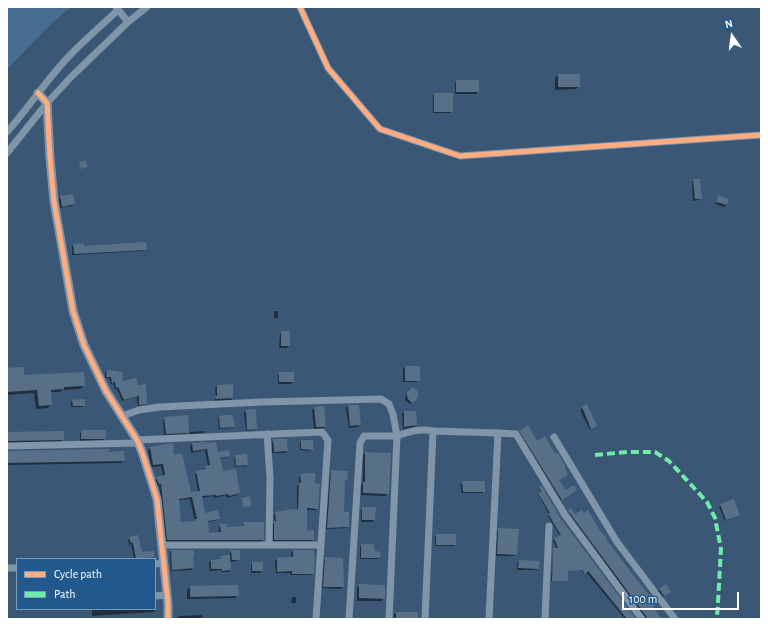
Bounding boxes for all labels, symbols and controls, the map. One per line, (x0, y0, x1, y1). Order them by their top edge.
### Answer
north arrow (712, 16, 752, 56)
text: N (724, 18, 734, 30)
legend (16, 558, 156, 610)
text: Cycle path (54, 568, 102, 580)
scale bar (624, 584, 741, 610)
text: Path (54, 588, 76, 600)
text: 100 m (629, 593, 657, 605)

